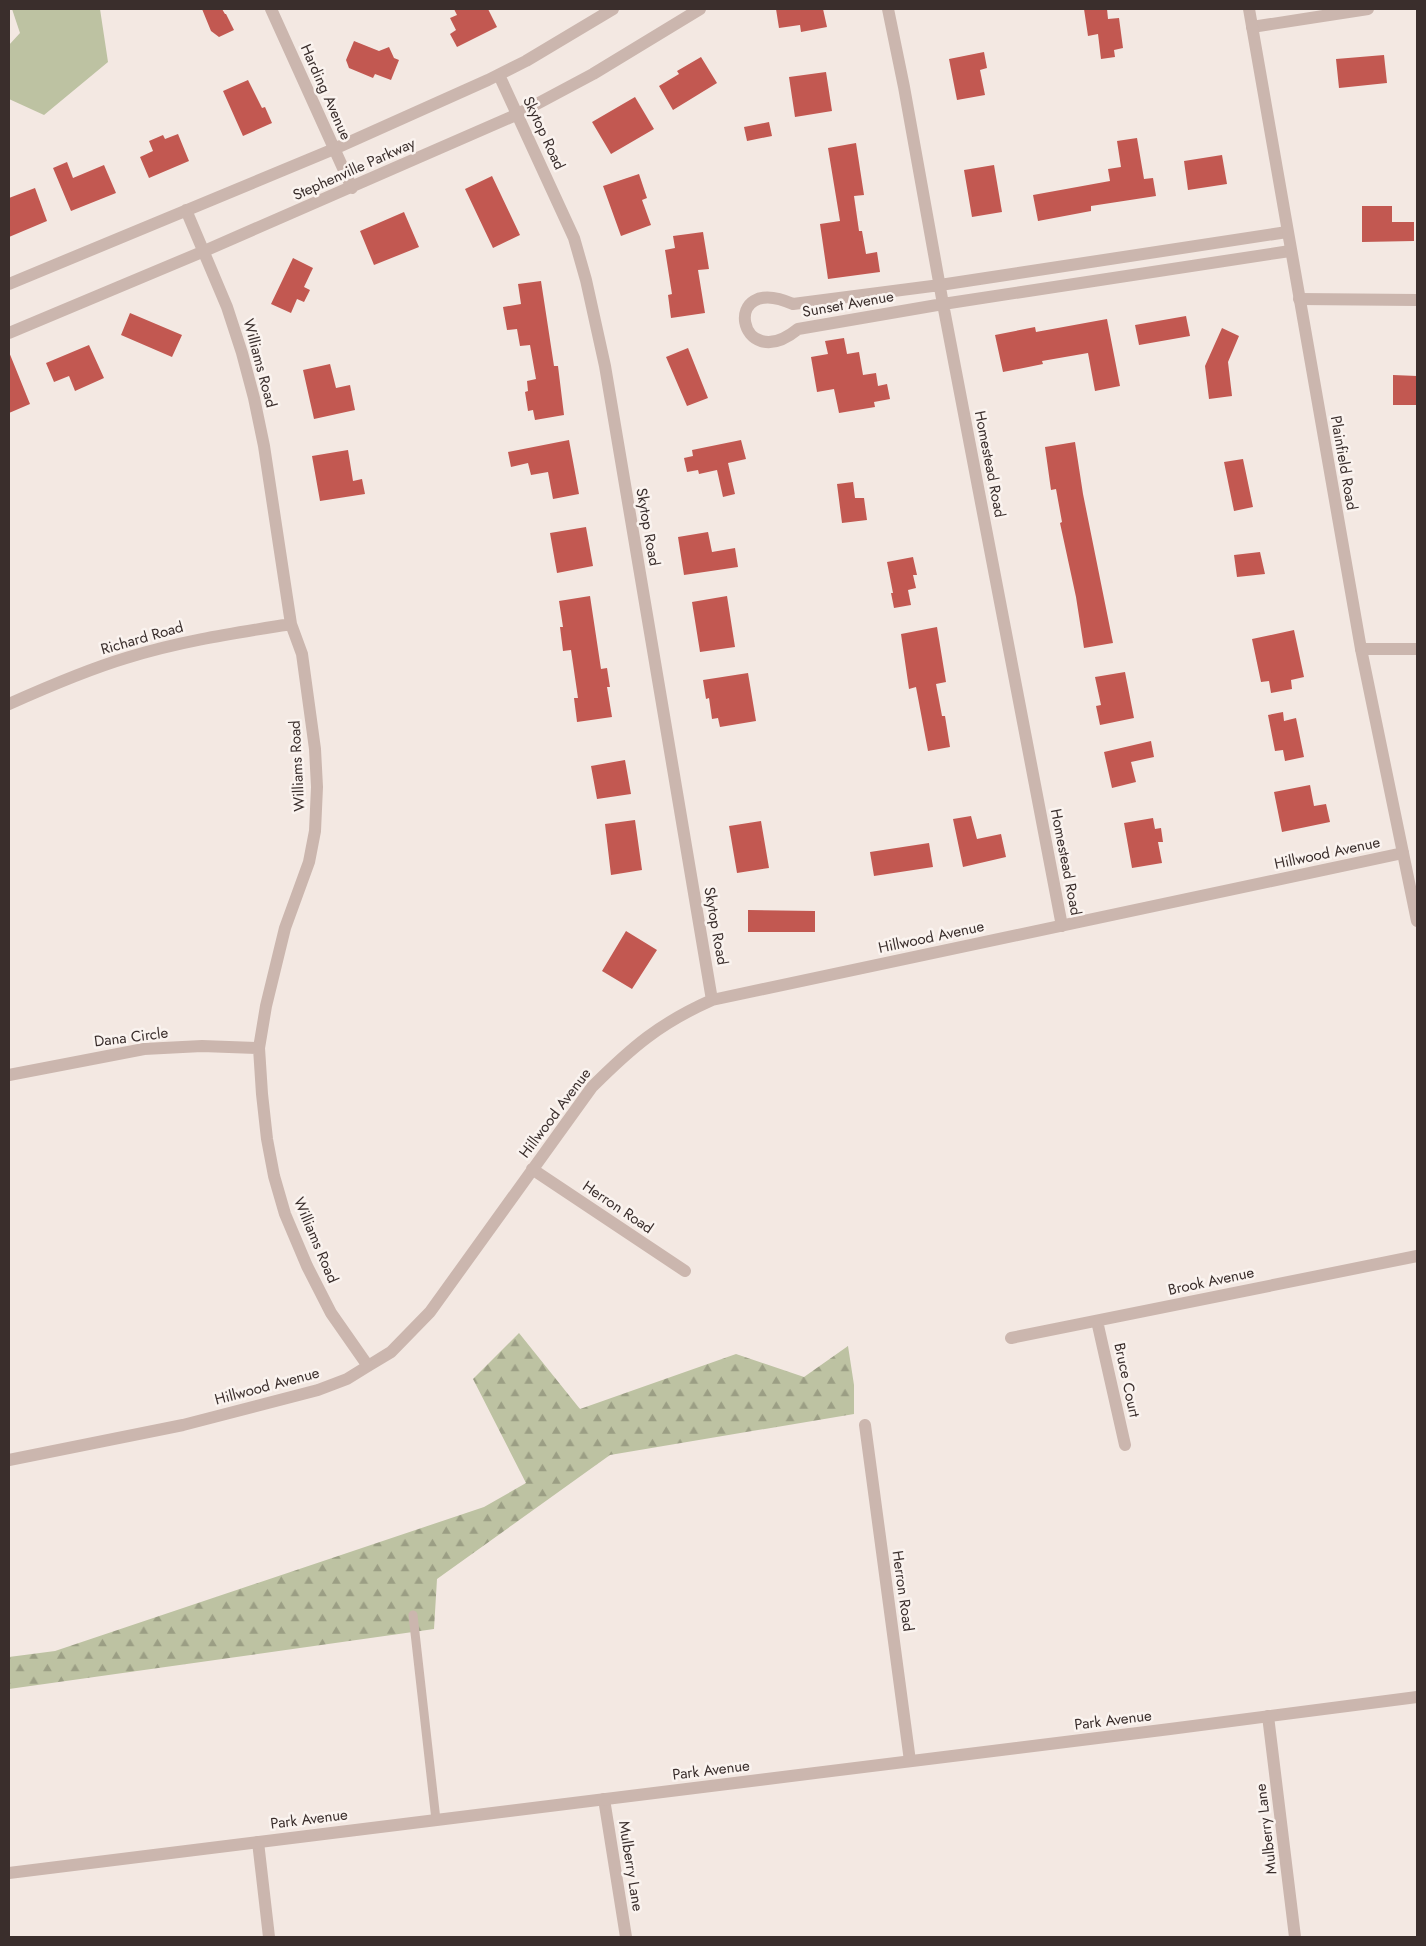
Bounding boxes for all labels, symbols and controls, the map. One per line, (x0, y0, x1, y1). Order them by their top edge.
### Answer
street label: Harding Avenue (295, 40, 357, 144)
street label: Skytop Road (517, 93, 571, 173)
street label: Stephenville Parkway (289, 132, 419, 206)
street label: Sunset Avenue (801, 285, 896, 323)
street label: Williams Road (238, 316, 282, 410)
street label: Homestead Road (969, 409, 1011, 519)
street label: Plainfield Road (1325, 414, 1363, 512)
street label: Skytop Road (630, 486, 666, 568)
street label: Richard Road (98, 616, 186, 660)
street label: Williams Road (284, 720, 310, 812)
street label: Homestead Road (1045, 807, 1087, 917)
street label: Hillwood Avenue (1272, 831, 1382, 875)
street label: Skytop Road (698, 885, 734, 967)
street label: Hillwood Avenue (876, 915, 986, 959)
street label: Dana Circle (93, 1022, 170, 1052)
street label: Hillwood Avenue (514, 1063, 596, 1163)
street label: Herron Road (578, 1175, 658, 1239)
street label: Williams Road (288, 1194, 344, 1286)
street label: Brook Avenue (1166, 1261, 1256, 1301)
street label: Bruce Court (1108, 1341, 1146, 1420)
street label: Hillwood Avenue (212, 1361, 322, 1411)
street label: Herron Road (886, 1549, 920, 1633)
street label: Park Avenue (1073, 1704, 1153, 1736)
street label: Park Avenue (671, 1754, 751, 1786)
street label: Mulberry Lane (1249, 1782, 1282, 1876)
street label: Park Avenue (269, 1803, 349, 1835)
street label: Mulberry Lane (613, 1819, 649, 1913)

